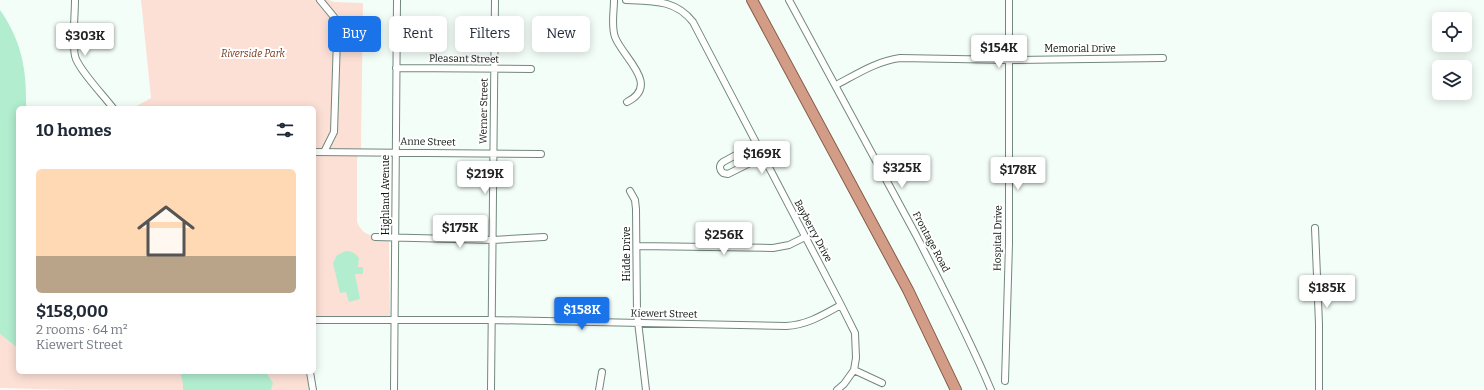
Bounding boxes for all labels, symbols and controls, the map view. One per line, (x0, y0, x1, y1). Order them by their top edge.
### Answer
map controls (1432, 12, 1472, 100)
button: locate (1432, 12, 1472, 52)
chip: Buy (328, 16, 381, 52)
chip: Rent (389, 16, 447, 52)
chip: Filters (455, 16, 524, 52)
chip: New (532, 16, 590, 52)
pin: $303K (57, 23, 113, 57)
text: $303K (65, 28, 105, 43)
pin: $154K (971, 35, 1027, 69)
text: $154K (980, 40, 1018, 55)
street label: Memorial Drive (1044, 43, 1116, 55)
park label: Riverside Park (221, 48, 286, 60)
street label: Pleasant Street (429, 52, 500, 66)
button: layers (1432, 60, 1472, 100)
street label: Werner Street (477, 78, 491, 144)
icon: filters (274, 119, 296, 141)
text: 10 homes (36, 120, 112, 141)
street label: Anne Street (400, 136, 456, 148)
pin: $169K (734, 141, 790, 175)
text: $169K (743, 146, 781, 161)
street label: Highland Avenue (380, 155, 392, 235)
pin: $325K (874, 155, 930, 189)
pin: $178K (990, 157, 1046, 191)
text: $325K (882, 160, 922, 175)
pin: $219K (457, 161, 513, 195)
text: $178K (999, 162, 1037, 177)
text: $219K (466, 166, 504, 181)
icon: home (130, 195, 202, 267)
street label: Bayberry Drive (792, 198, 834, 264)
street label: Hospital Drive (991, 205, 1005, 271)
street label: Frontage Road (910, 210, 952, 275)
pin: $175K (432, 215, 488, 249)
text: $175K (442, 220, 478, 235)
pin: $256K (696, 222, 752, 256)
street label: Hidde Drive (621, 227, 633, 281)
text: $256K (704, 227, 744, 242)
pin: $185K (1299, 275, 1355, 309)
text: $185K (1308, 280, 1346, 295)
pin: $158K (554, 297, 610, 331)
text: $158,000 (36, 301, 108, 322)
text: $158K (563, 302, 601, 317)
street label: Kiewert Street (631, 307, 698, 321)
text: 2 rooms · 64 m² (36, 322, 128, 337)
text: Kiewert Street (36, 337, 123, 352)

